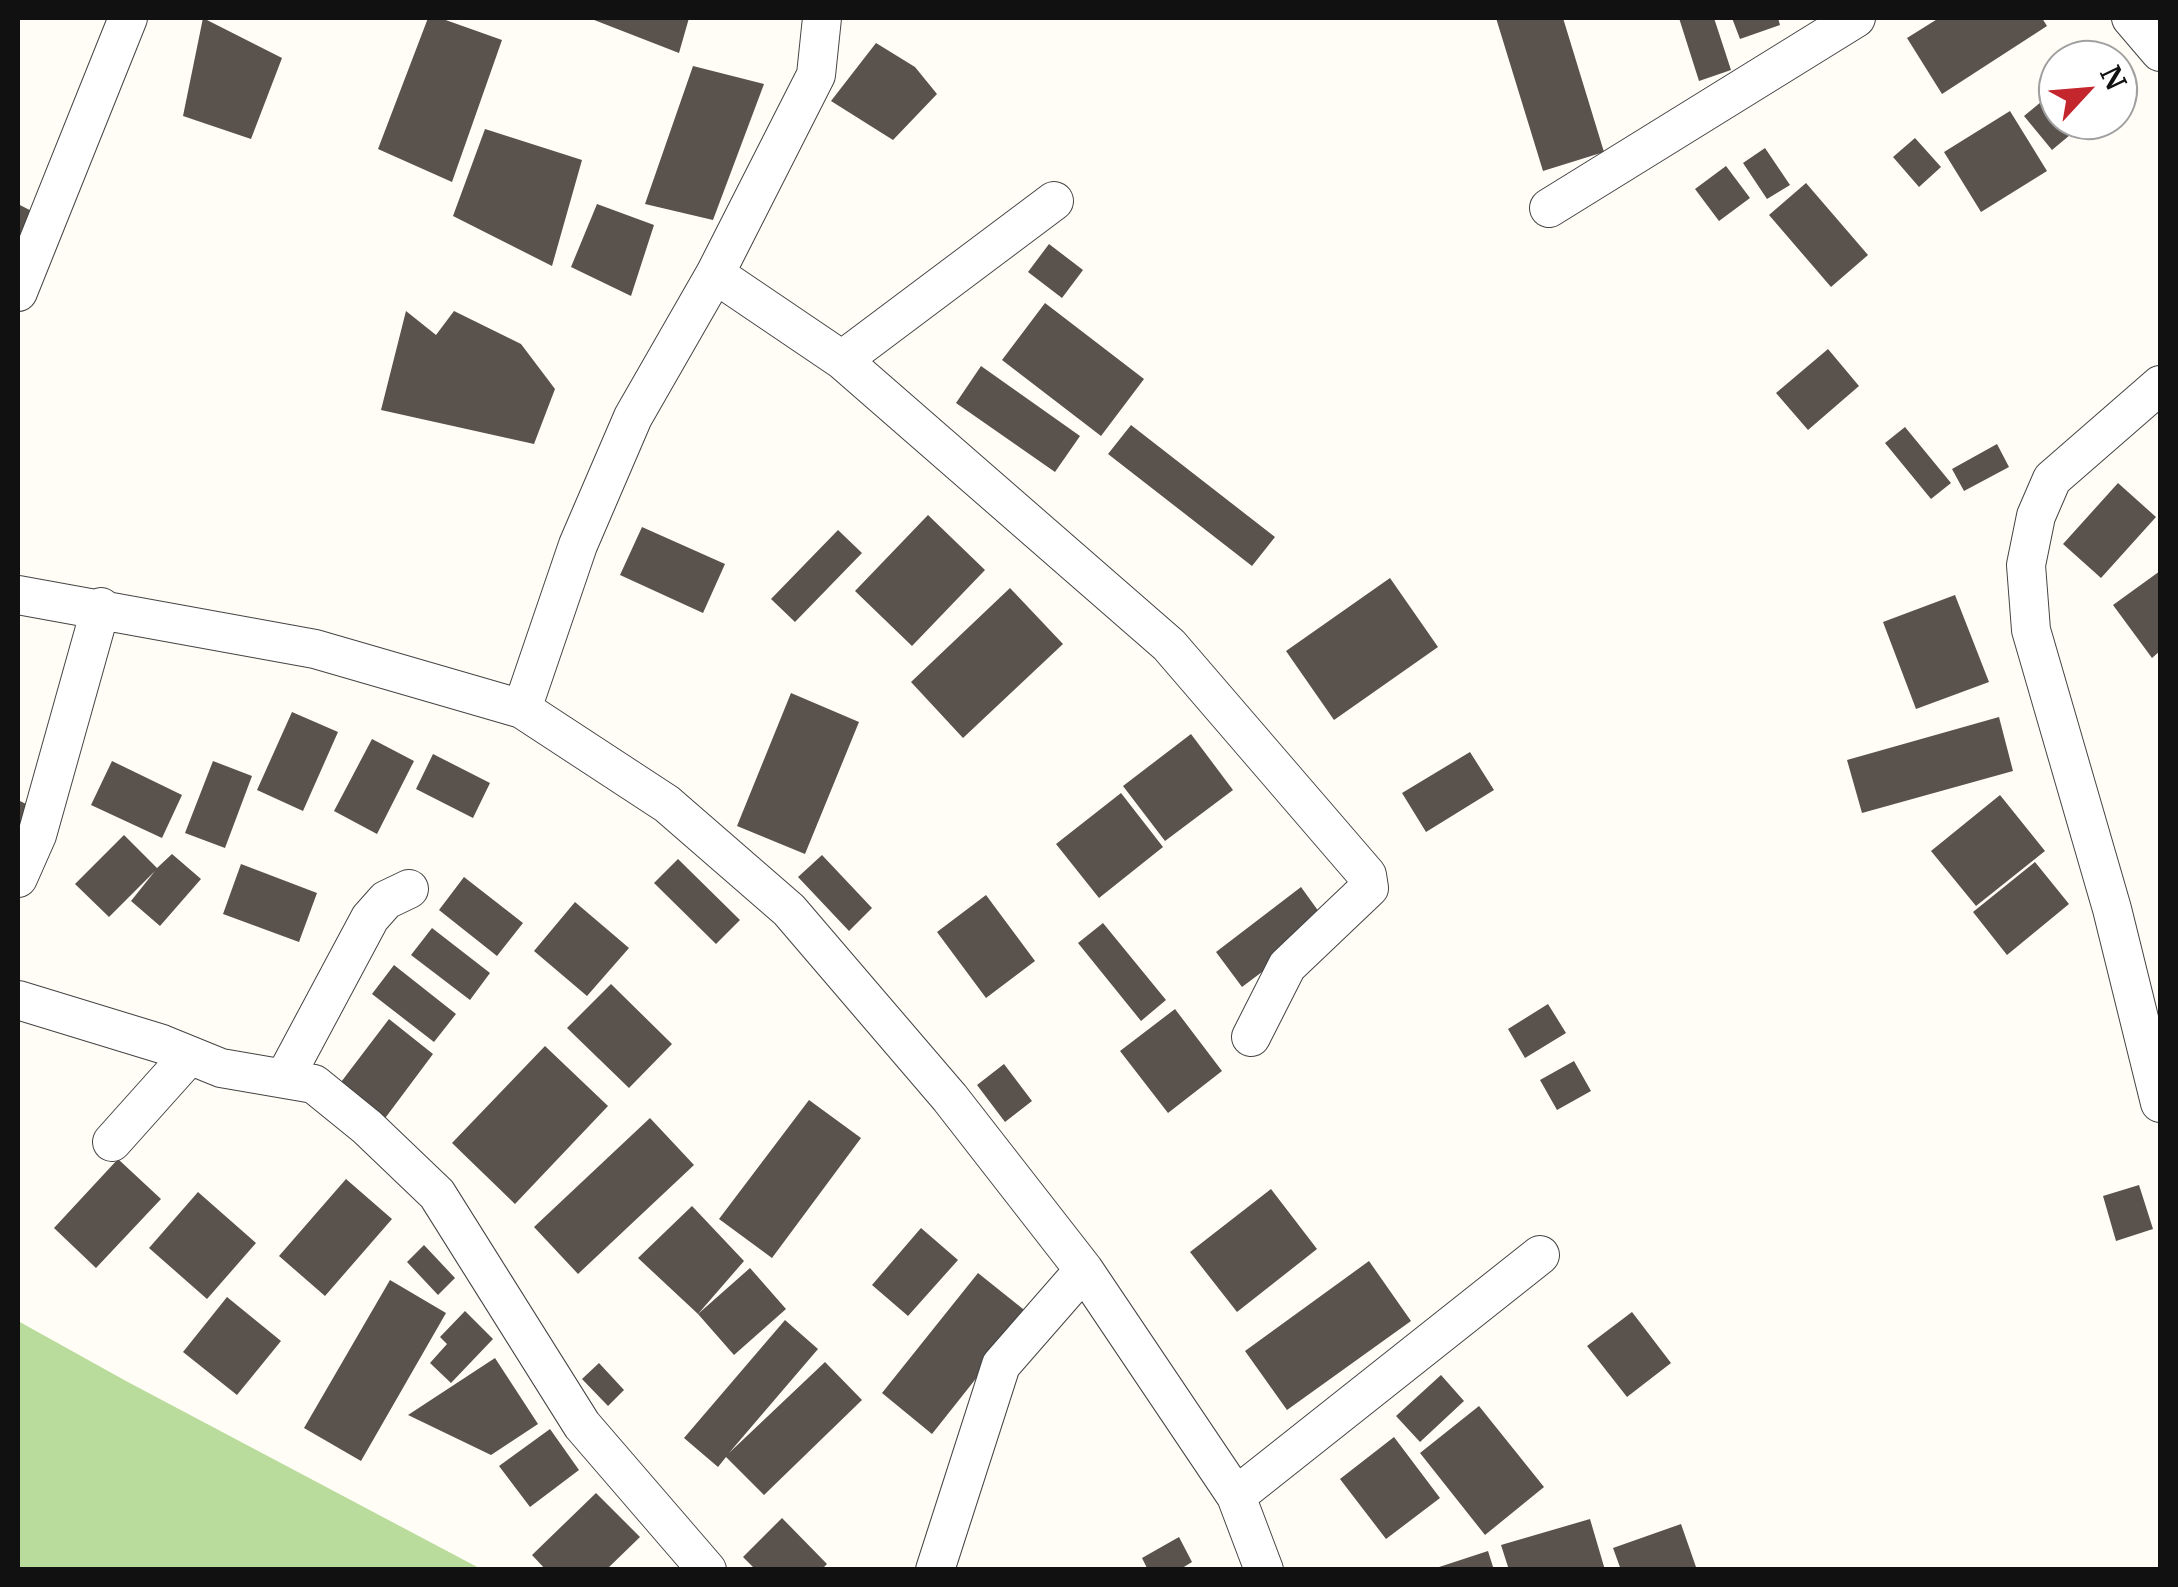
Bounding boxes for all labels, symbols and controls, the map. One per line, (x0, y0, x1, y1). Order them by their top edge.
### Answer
north arrow (2038, 40, 2138, 140)
text: N (2092, 60, 2134, 96)

